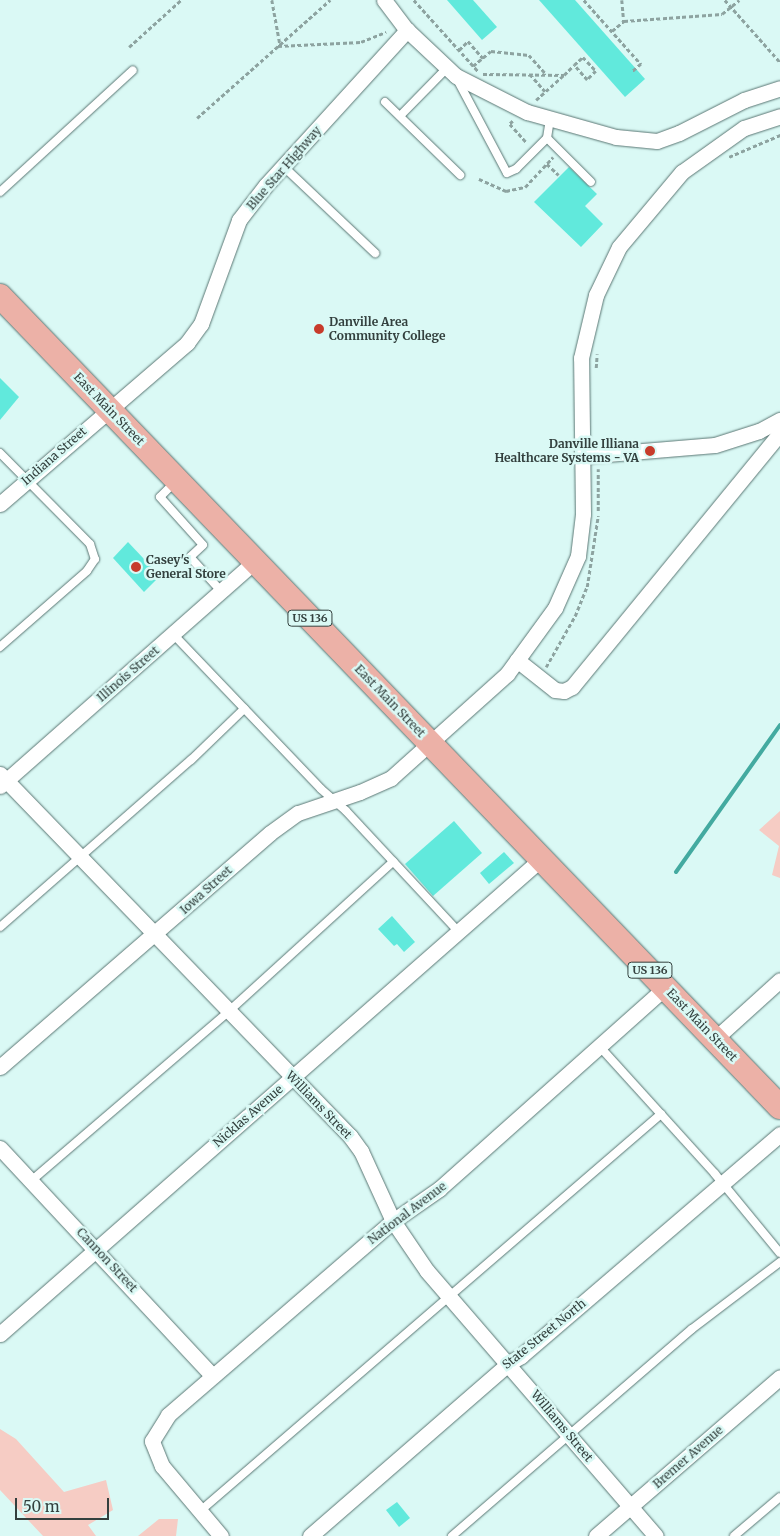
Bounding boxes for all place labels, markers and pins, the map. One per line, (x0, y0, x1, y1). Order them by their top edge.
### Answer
place label: Danville Area Community College (329, 315, 445, 343)
marker: Danville Area Community College (313, 323, 325, 335)
place label: Danville Illiana Healthcare Systems - VA (494, 437, 639, 465)
marker: Danville Illiana Healthcare Systems - VA (643, 444, 657, 458)
place label: Casey's General Store (146, 553, 226, 581)
marker: Casey's General Store (130, 561, 142, 573)

